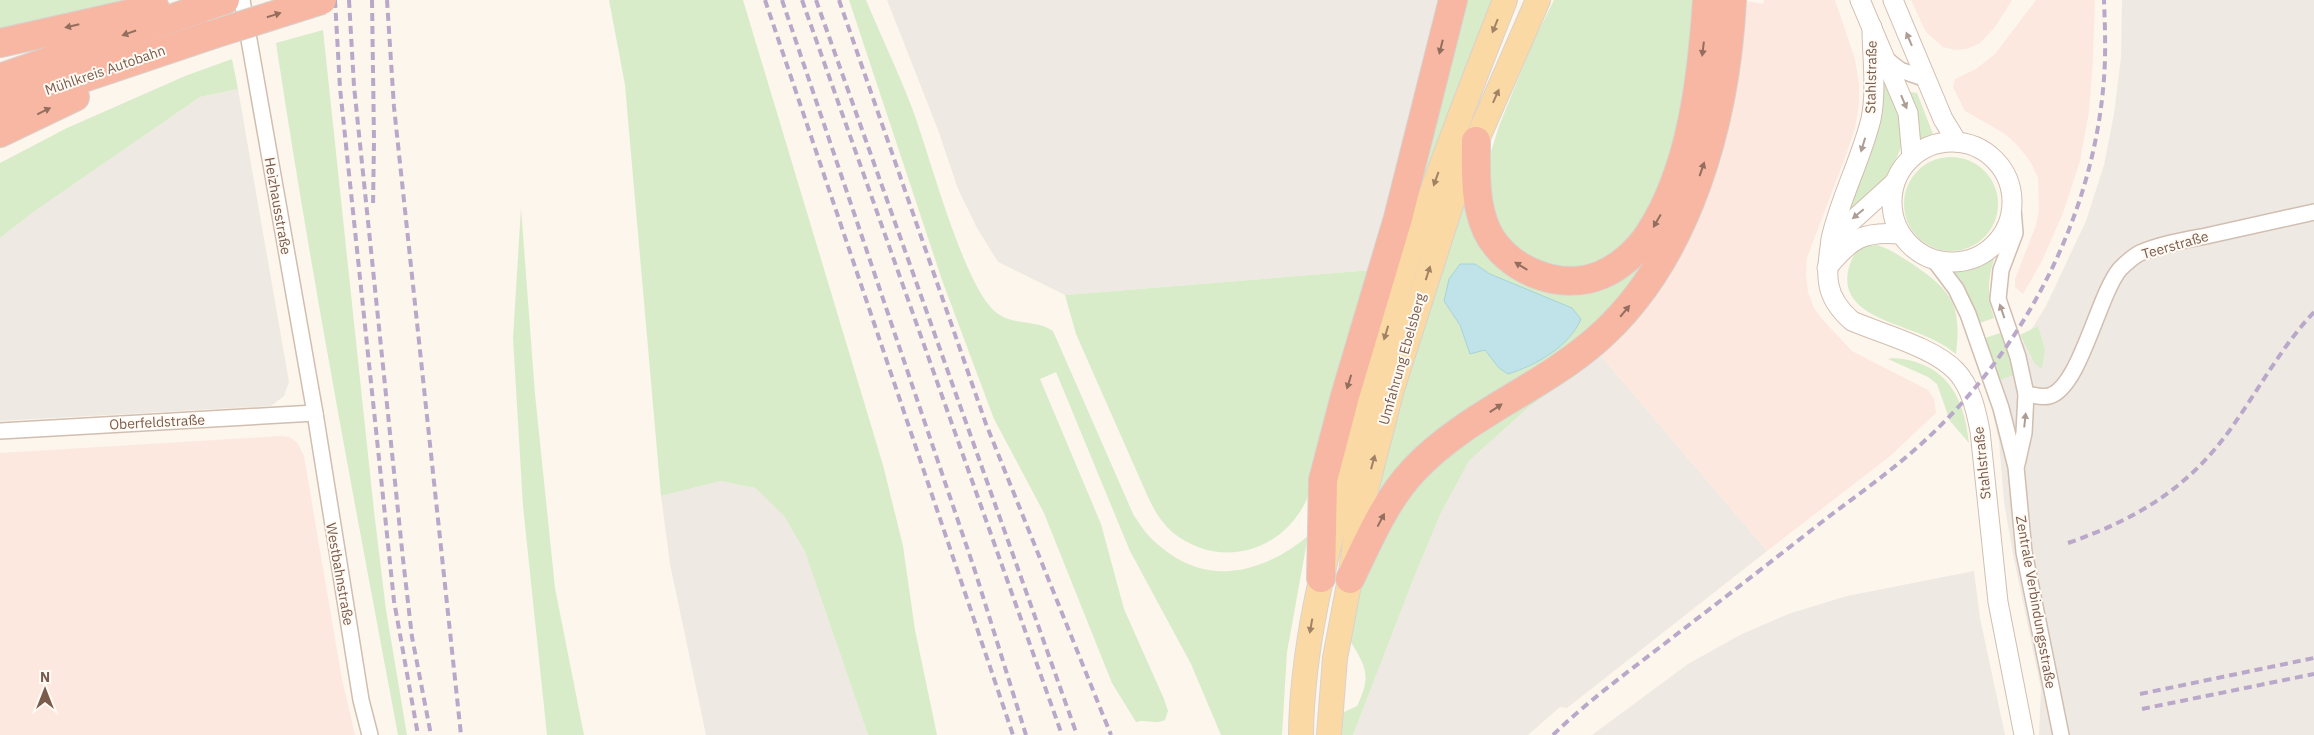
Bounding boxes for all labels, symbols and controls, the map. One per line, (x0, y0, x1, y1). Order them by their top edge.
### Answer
one-way arrow (266, 11, 281, 19)
one-way arrow (1490, 19, 1498, 34)
one-way arrow (65, 22, 80, 30)
one-way arrow (121, 30, 136, 37)
one-way arrow (1905, 32, 1913, 47)
one-way arrow (1437, 40, 1445, 55)
street label: Stahlstraße (1861, 40, 1881, 114)
street label: Mühlkreis Autobahn (43, 41, 167, 99)
one-way arrow (1699, 41, 1707, 57)
one-way arrow (1492, 89, 1500, 103)
one-way arrow (1900, 95, 1908, 110)
one-way arrow (37, 107, 51, 115)
one-way arrow (1859, 137, 1867, 152)
street label: Heizhausstraße (261, 156, 295, 256)
one-way arrow (1698, 161, 1706, 176)
one-way arrow (1432, 172, 1440, 187)
one-way arrow (1852, 209, 1865, 220)
one-way arrow (1652, 215, 1661, 228)
street label: Teerstraße (2140, 227, 2211, 263)
one-way arrow (1514, 262, 1527, 271)
one-way arrow (1425, 265, 1432, 280)
street label: Umfahrung Ebelsberg (1375, 291, 1430, 427)
one-way arrow (1998, 303, 2006, 318)
one-way arrow (1619, 305, 1630, 318)
one-way arrow (1382, 326, 1390, 341)
one-way arrow (1344, 375, 1352, 390)
one-way arrow (1489, 404, 1502, 413)
street label: Oberfeldstraße (109, 410, 206, 433)
one-way arrow (2021, 411, 2029, 427)
street label: Stahlstraße (1969, 425, 1995, 500)
one-way arrow (1369, 455, 1377, 470)
one-way arrow (1377, 512, 1385, 527)
street label: Zentrale Verbindungsstraße (2012, 514, 2060, 690)
street label: Westbahnstraße (322, 521, 358, 627)
one-way arrow (1307, 618, 1315, 634)
north arrow (20, 665, 70, 715)
text: N (40, 668, 50, 686)

